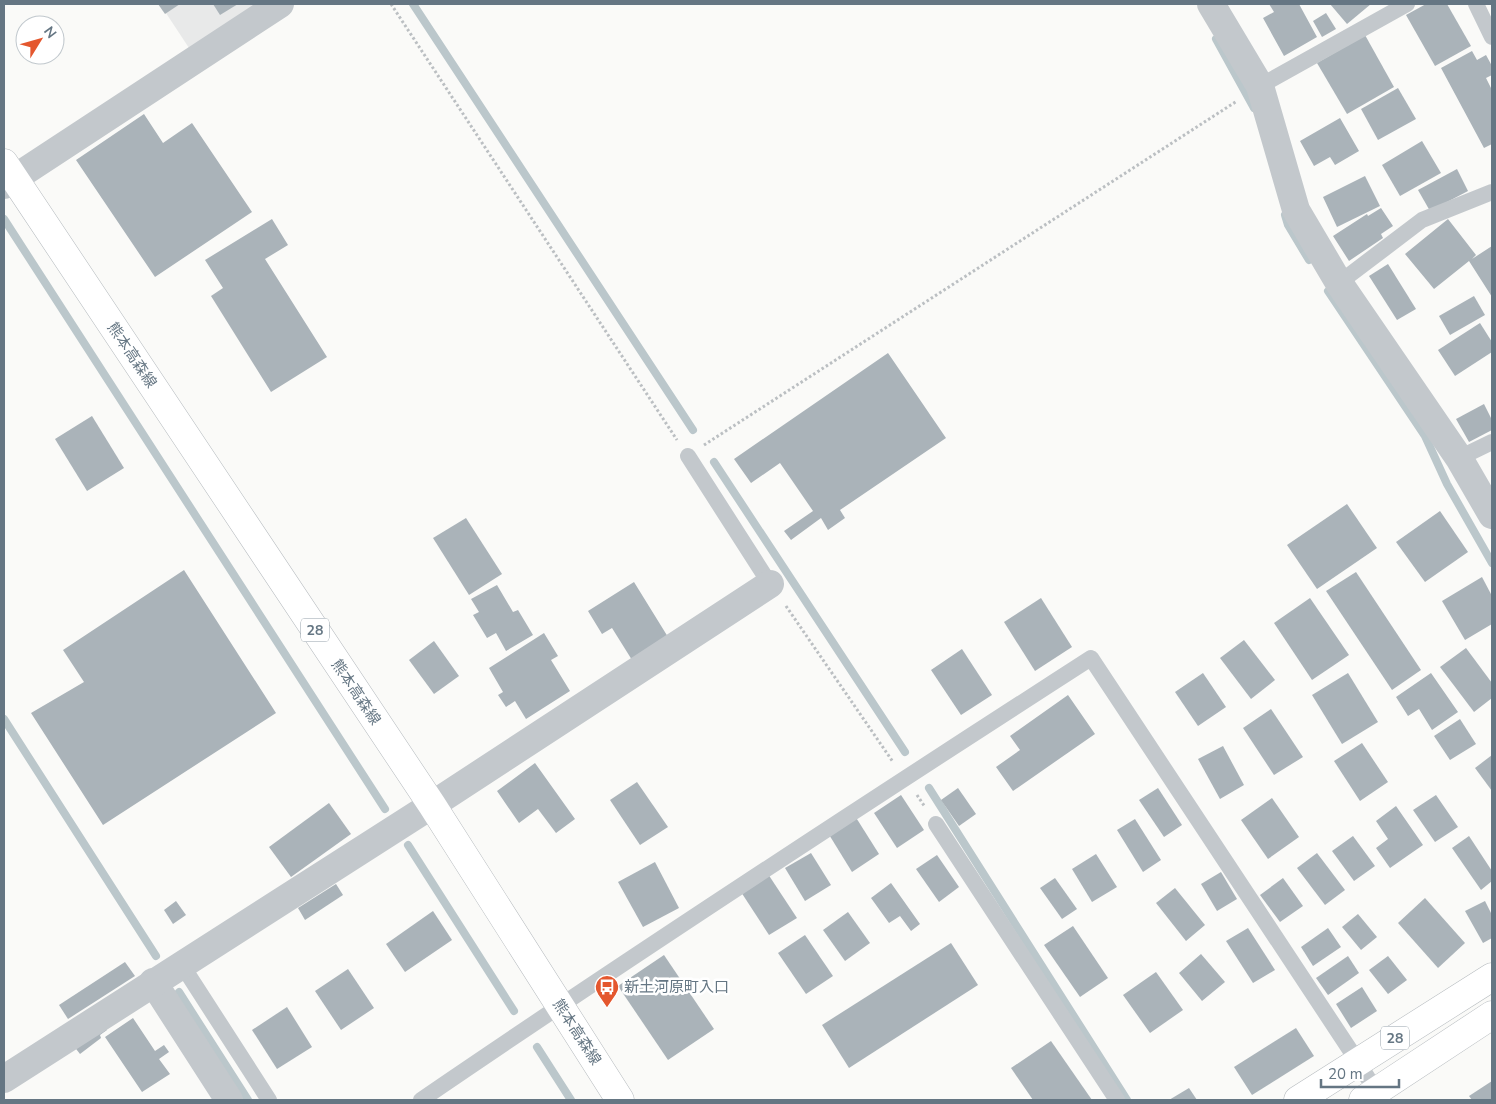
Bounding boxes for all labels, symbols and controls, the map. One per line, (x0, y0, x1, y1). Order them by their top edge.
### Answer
north arrow (15, 15, 65, 65)
text: N (39, 23, 61, 42)
street label: 熊本高森線 (103, 318, 161, 392)
road number: 28 (301, 618, 329, 642)
street label: 熊本高森線 (327, 655, 385, 729)
bus stop icon: 新土河原町入口 (594, 974, 620, 1008)
place label: 新土河原町入口 (624, 977, 729, 997)
street label: 熊本高森線 (548, 995, 606, 1069)
road number: 28 (1381, 1026, 1409, 1050)
scale bar (1321, 1056, 1398, 1088)
text: 20 m (1328, 1064, 1363, 1084)

